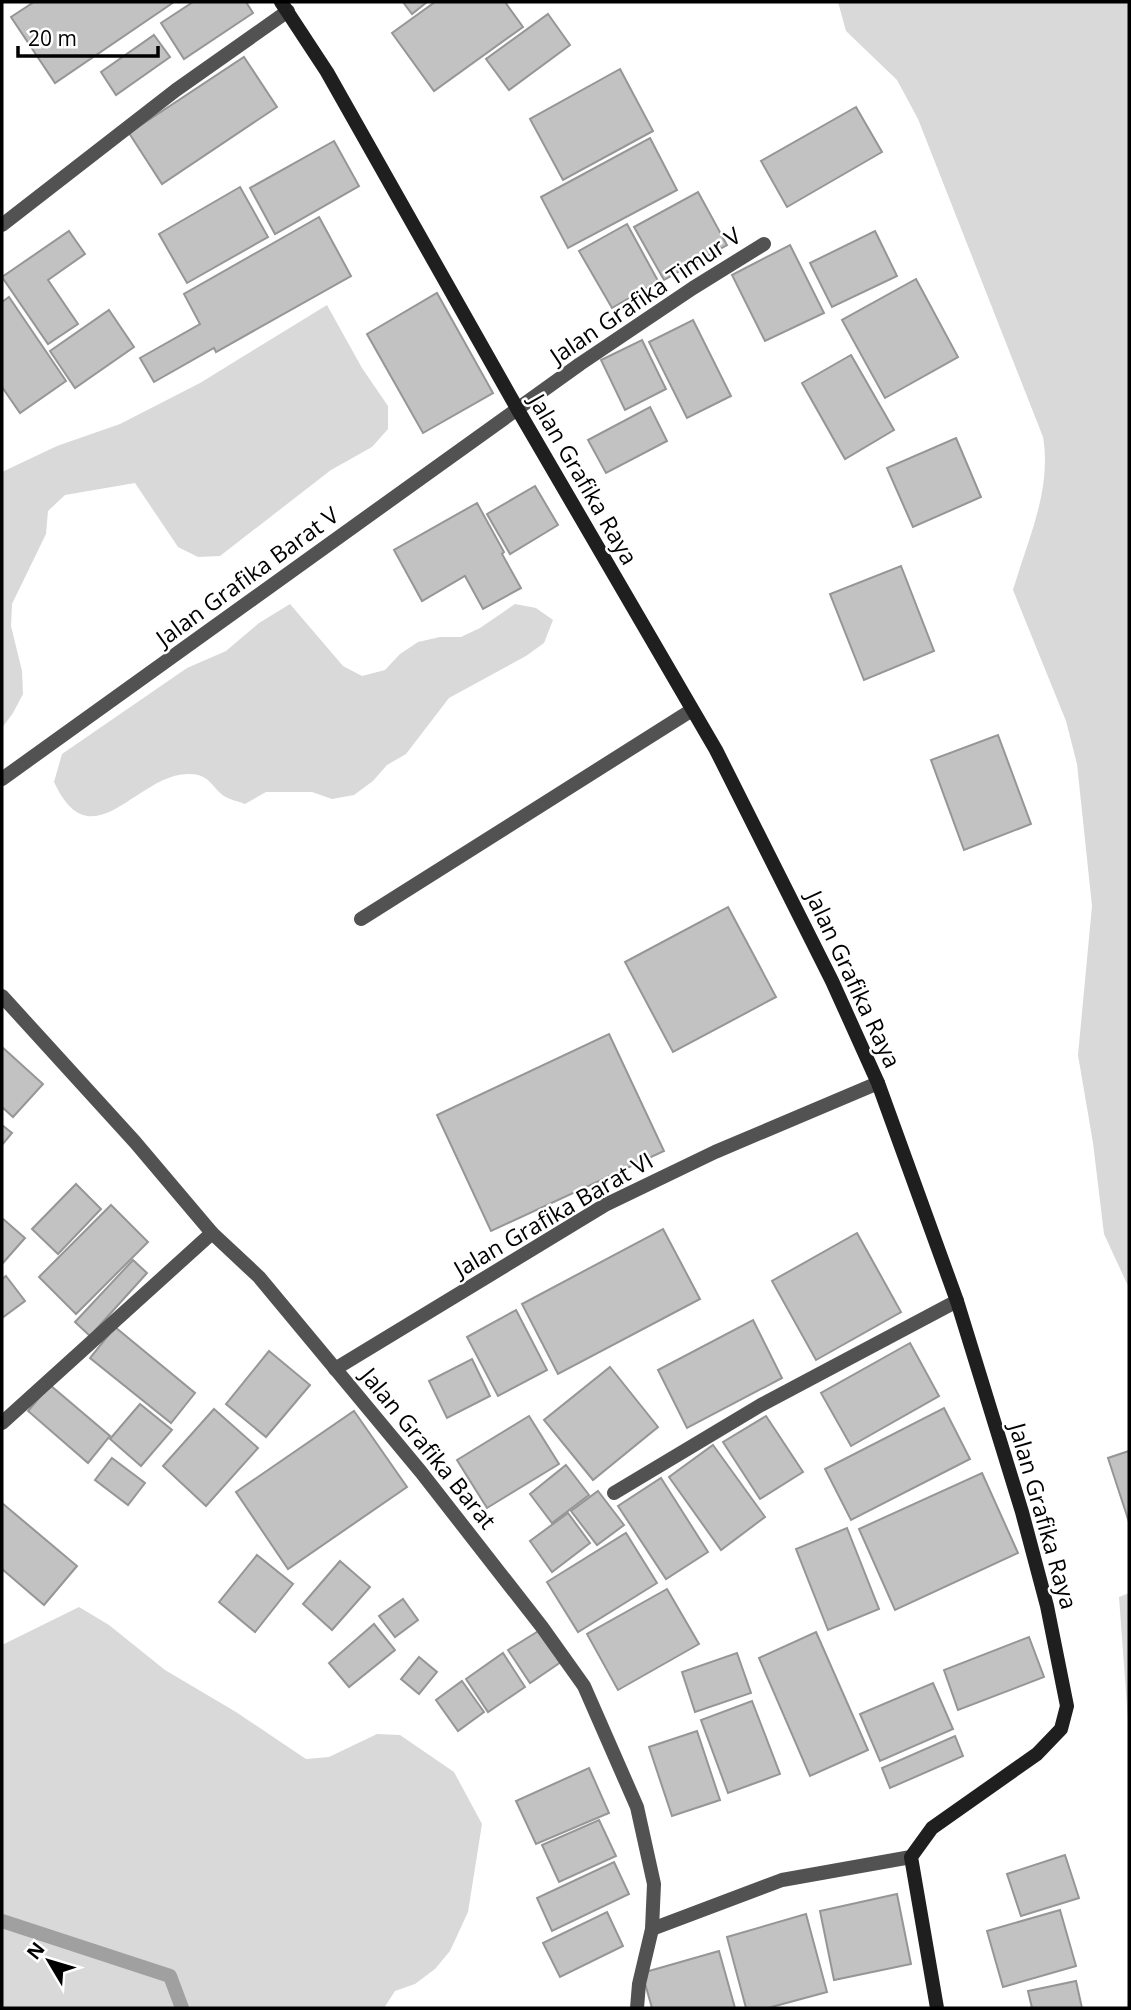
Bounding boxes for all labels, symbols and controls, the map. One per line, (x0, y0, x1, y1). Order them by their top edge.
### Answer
scale bar (18, 14, 158, 58)
text: 20 m (28, 24, 77, 52)
street label: Jalan Grafika Timur V (542, 219, 747, 372)
street label: Jalan Grafika Raya (521, 386, 646, 570)
street label: Jalan Grafika Barat V (148, 499, 345, 654)
street label: Jalan Grafika Raya (798, 883, 909, 1073)
street label: Jalan Grafika Barat VI (446, 1144, 658, 1285)
street label: Jalan Grafika Barat (353, 1359, 504, 1535)
street label: Jalan Grafika Raya (1002, 1417, 1086, 1613)
north arrow (14, 1926, 84, 1996)
text: N (21, 1936, 51, 1965)

